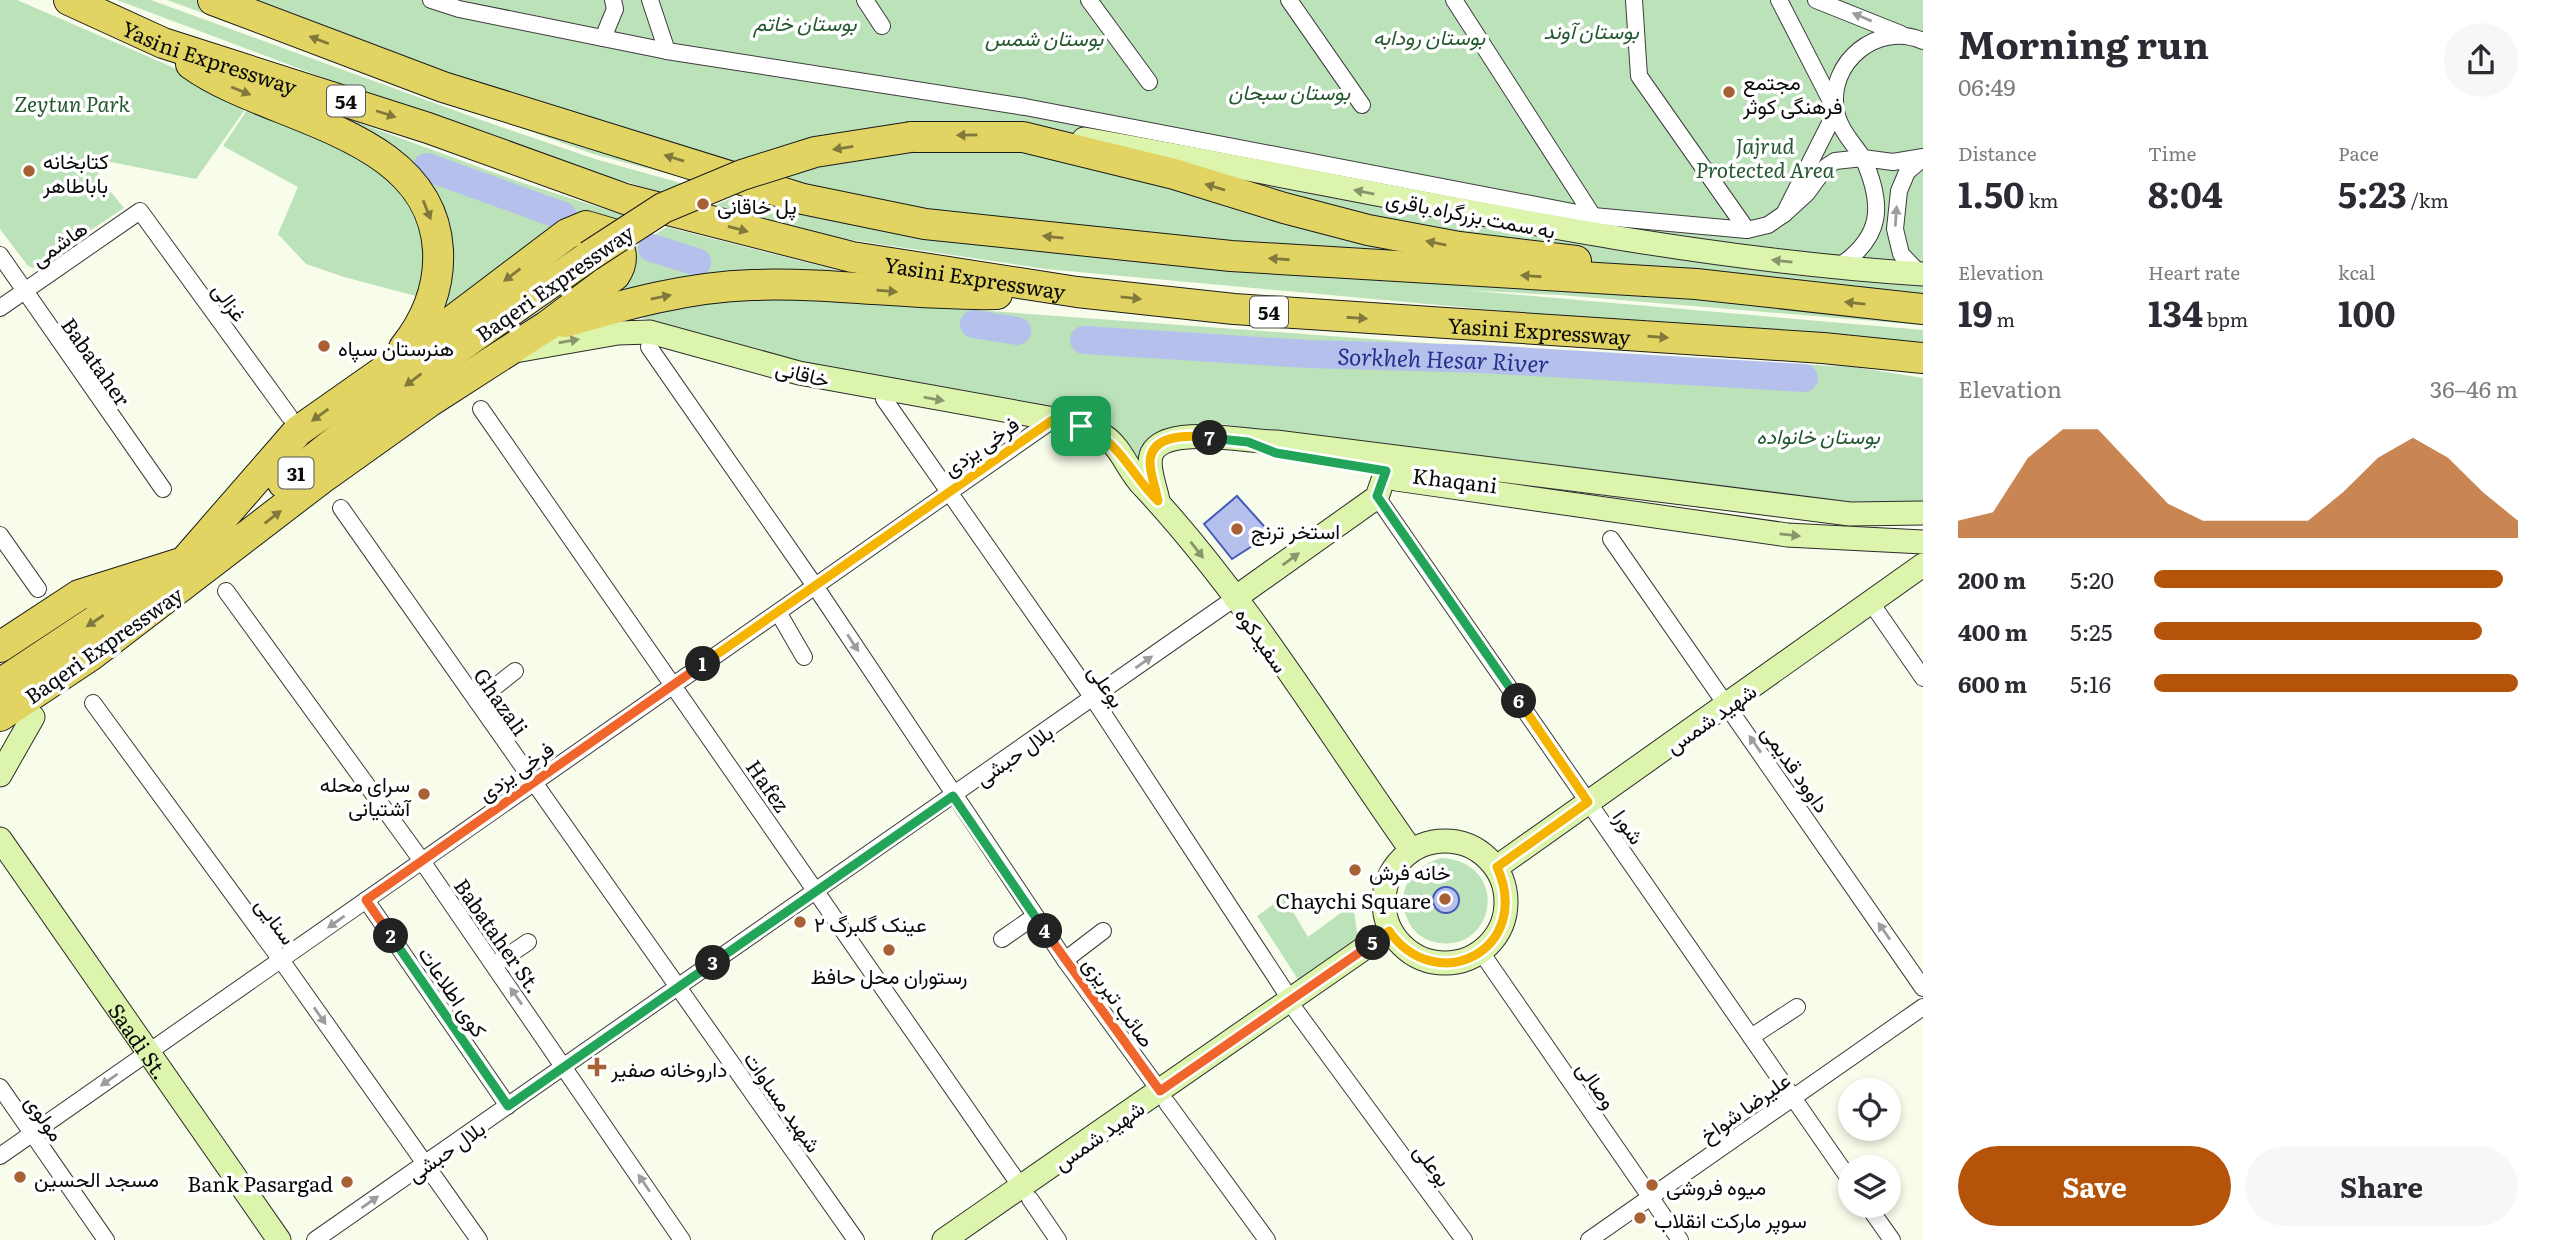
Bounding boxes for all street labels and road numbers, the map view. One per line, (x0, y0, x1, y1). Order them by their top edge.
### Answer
street label: Yasini Expressway (117, 11, 302, 101)
road number: 54 (327, 86, 365, 116)
street label: به سمت بزرگراه باقری (1384, 181, 1558, 245)
street label: هاشمی (23, 211, 93, 273)
street label: Baqeri Expressway (469, 215, 640, 348)
street label: Yasini Expressway (882, 247, 1069, 306)
street label: غزالی (206, 275, 256, 327)
road number: 54 (1250, 296, 1288, 328)
street label: Yasini Expressway (1447, 308, 1633, 351)
street label: Babataher (55, 310, 139, 412)
street label: خاقانی (773, 350, 833, 394)
street label: فرخی یزدی (936, 407, 1024, 483)
road number: 31 (278, 458, 314, 488)
street label: Khaqani (1411, 458, 1499, 500)
street label: Baqeri Expressway (18, 577, 189, 710)
street label: سفیدکوه (1229, 600, 1297, 678)
street label: بوعلی (1082, 657, 1134, 713)
street label: Ghazali (467, 661, 537, 741)
street label: شهید شمس (1658, 674, 1762, 760)
street label: بلال حبشی (968, 716, 1058, 792)
street label: داوود قدیمی (1755, 718, 1839, 818)
street label: فرخی یزدی (471, 732, 559, 808)
street label: Hafez (740, 752, 798, 818)
street label: شورا (1607, 802, 1653, 850)
street label: Babataher St. (448, 871, 550, 999)
street label: سنایی (249, 890, 305, 950)
street label: کوی اطلاعات (412, 939, 496, 1043)
street label: صائب تبریزی (1077, 949, 1163, 1053)
street label: Saadi St. (102, 996, 177, 1085)
street label: شهید مساوات (738, 1044, 830, 1158)
street label: وصالی (1570, 1054, 1626, 1114)
street label: علیرضا شواخ (1692, 1063, 1796, 1149)
street label: مولوی (19, 1087, 73, 1147)
street label: شهید شمس (1046, 1091, 1150, 1177)
street label: بلال حبشی (400, 1112, 490, 1188)
street label: بوعلی (1408, 1136, 1460, 1192)

